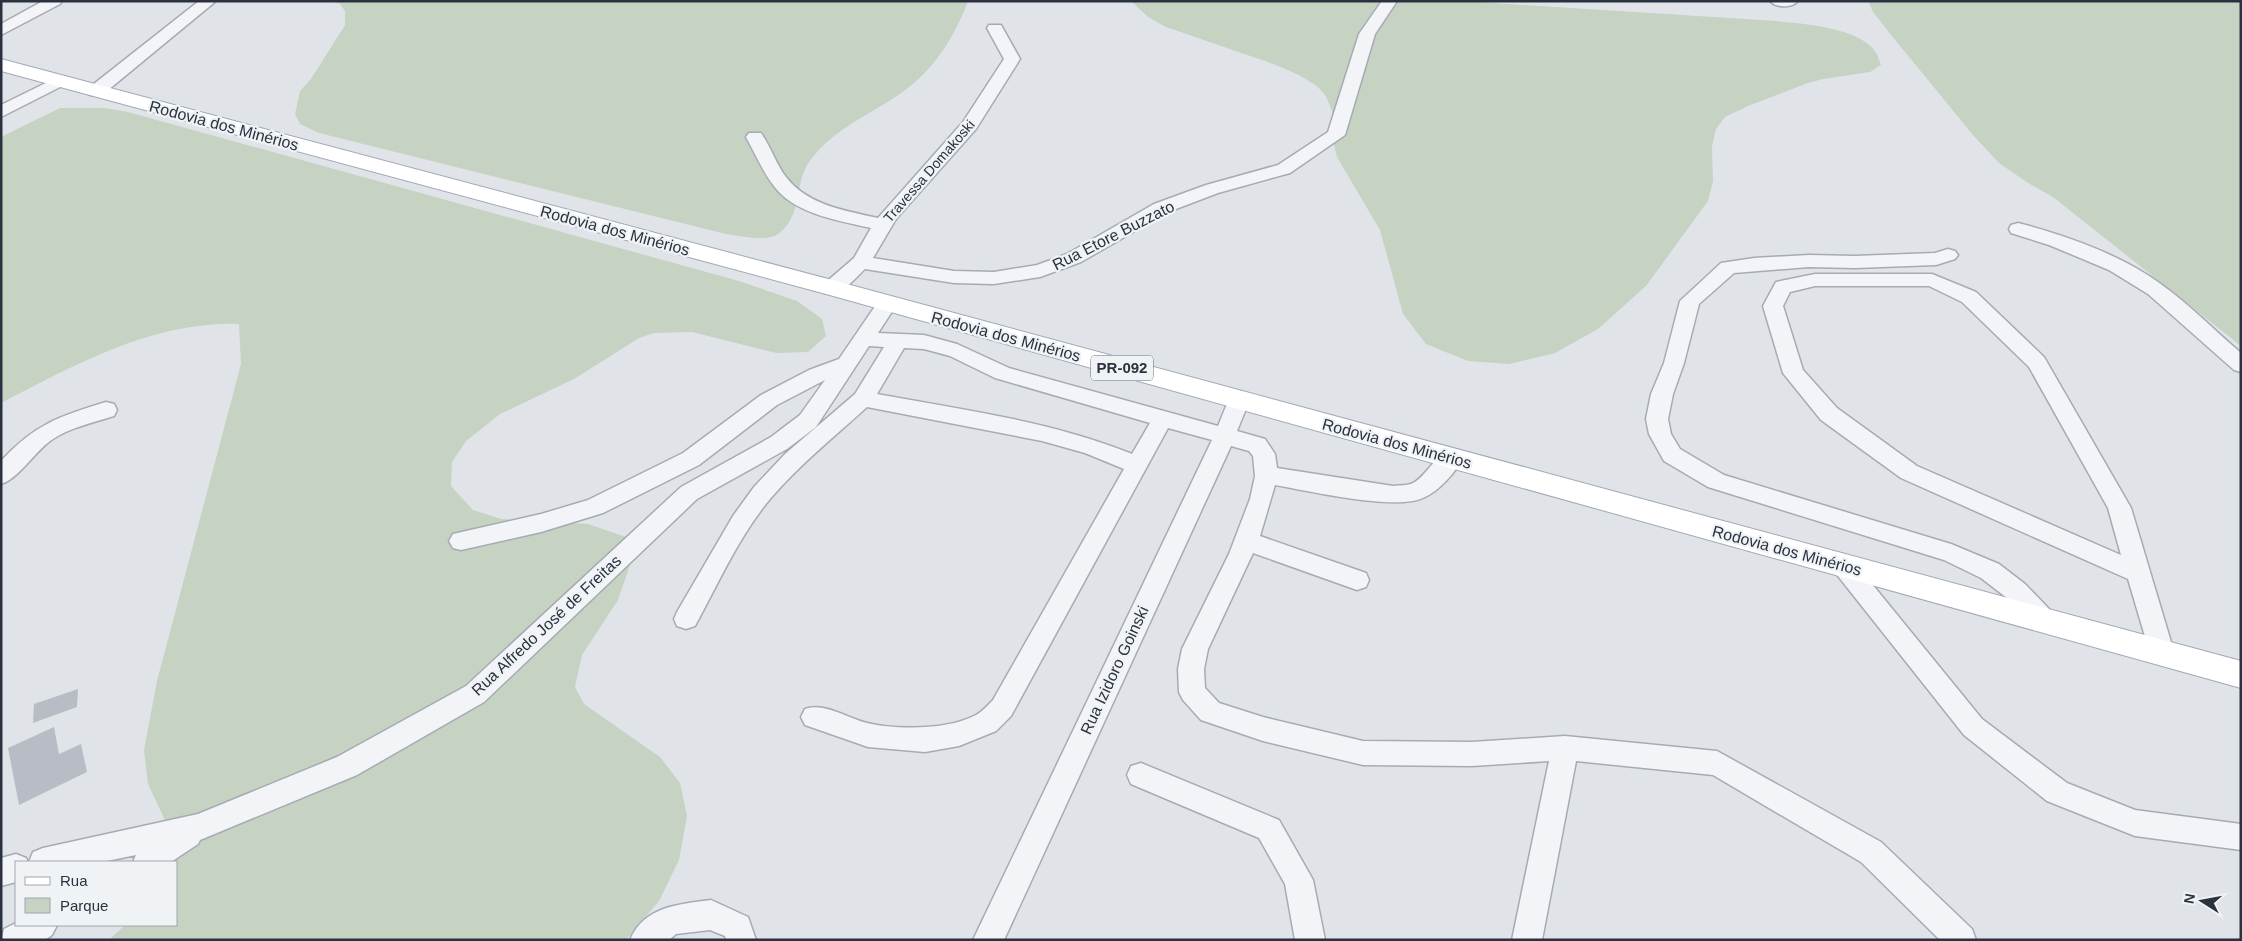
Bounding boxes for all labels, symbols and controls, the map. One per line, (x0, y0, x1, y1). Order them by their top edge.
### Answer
street label: Rodovia dos Minérios (147, 97, 300, 154)
street label: Travessa Domakoski (880, 117, 978, 225)
street label: Rua Etore Buzzato (1050, 197, 1177, 274)
street label: Rodovia dos Minérios (538, 202, 691, 259)
street label: Rodovia dos Minérios (929, 308, 1082, 365)
road number: PR-092 (1091, 356, 1153, 380)
street label: Rodovia dos Minérios (1320, 415, 1473, 472)
street label: Rodovia dos Minérios (1710, 522, 1863, 579)
street label: Rua Alfredo José de Freitas (468, 552, 624, 699)
street label: Rua Izidoro Goinski (1077, 603, 1152, 737)
legend (15, 861, 178, 926)
text: Rua (60, 872, 88, 889)
north arrow (2177, 876, 2227, 926)
text: N (2180, 892, 2198, 905)
text: Parque (60, 897, 108, 914)

